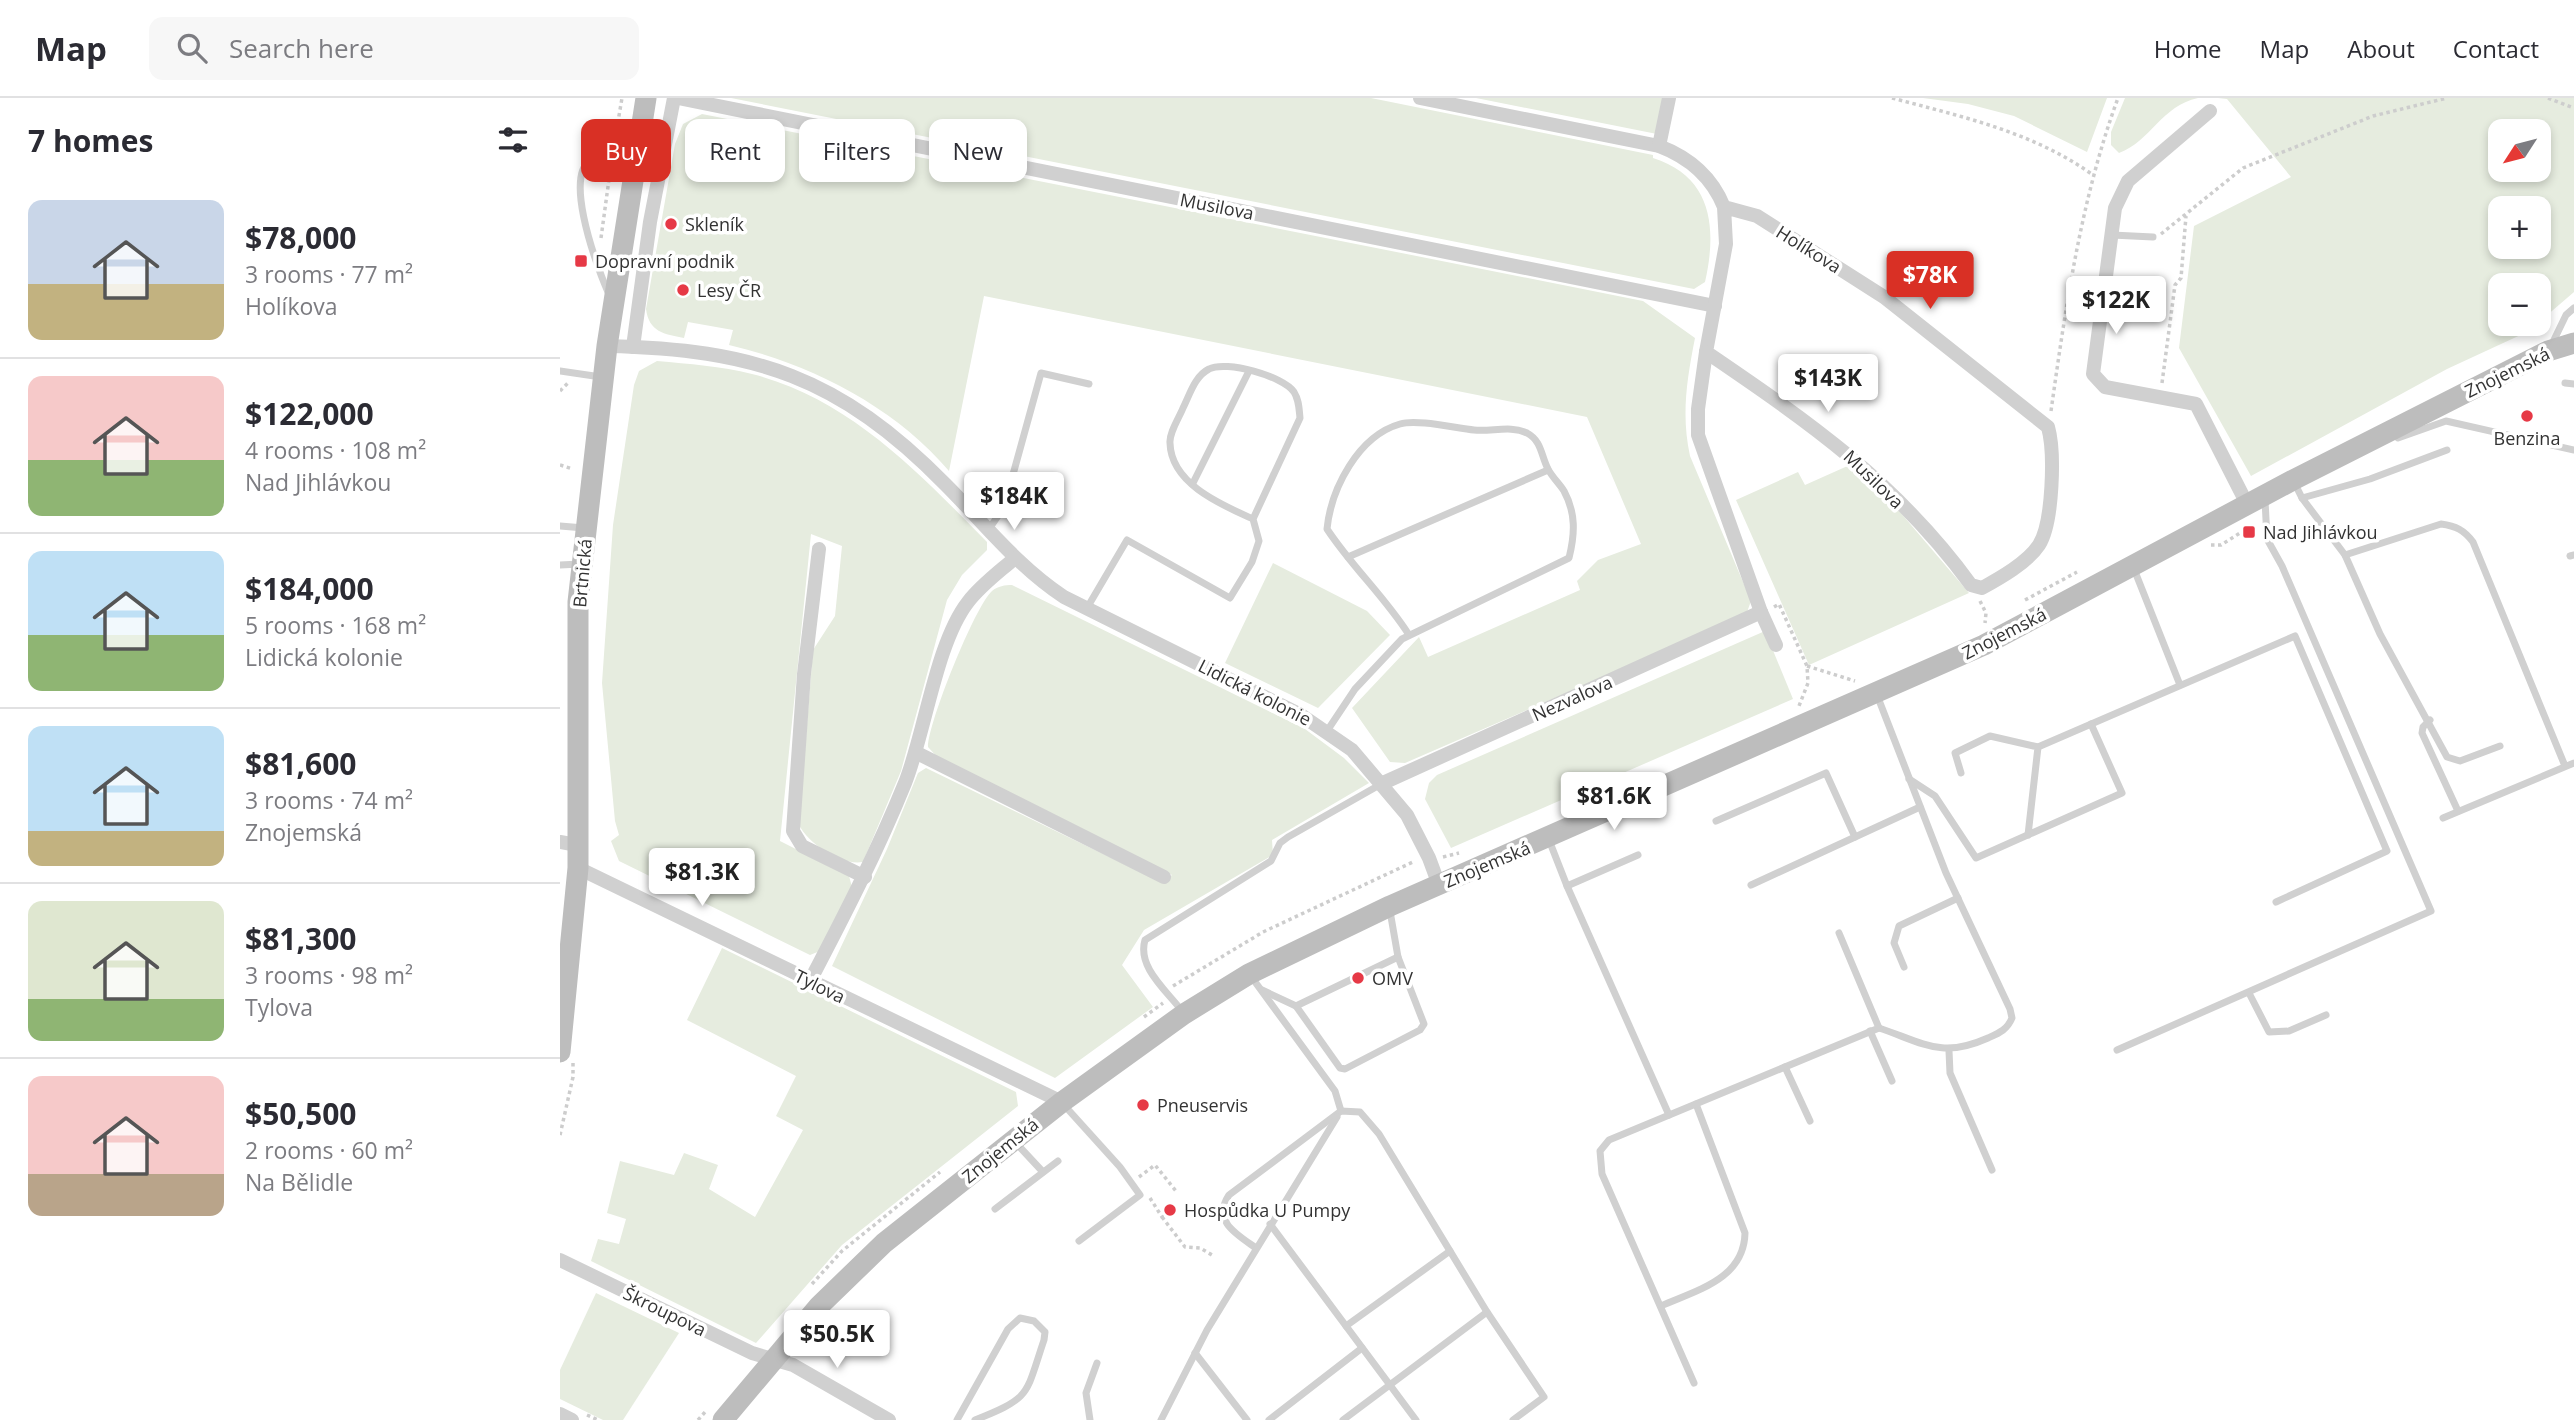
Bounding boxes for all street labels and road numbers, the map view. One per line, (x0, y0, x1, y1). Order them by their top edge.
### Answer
street label: Musilova (1178, 187, 1256, 225)
street label: Holíkova (1772, 220, 1846, 278)
street label: Znojemská (2461, 341, 2553, 403)
street label: Musilova (1839, 444, 1909, 514)
street label: Brtnická (567, 538, 597, 608)
street label: Znojemská (1958, 602, 2050, 664)
street label: Lidická kolonie (1194, 653, 1316, 731)
street label: Nezvalova (1528, 670, 1616, 726)
street label: Znojemská (1440, 835, 1534, 893)
street label: Tylova (791, 964, 849, 1008)
street label: Znojemská (957, 1112, 1043, 1188)
street label: Škroupova (620, 1281, 710, 1341)

